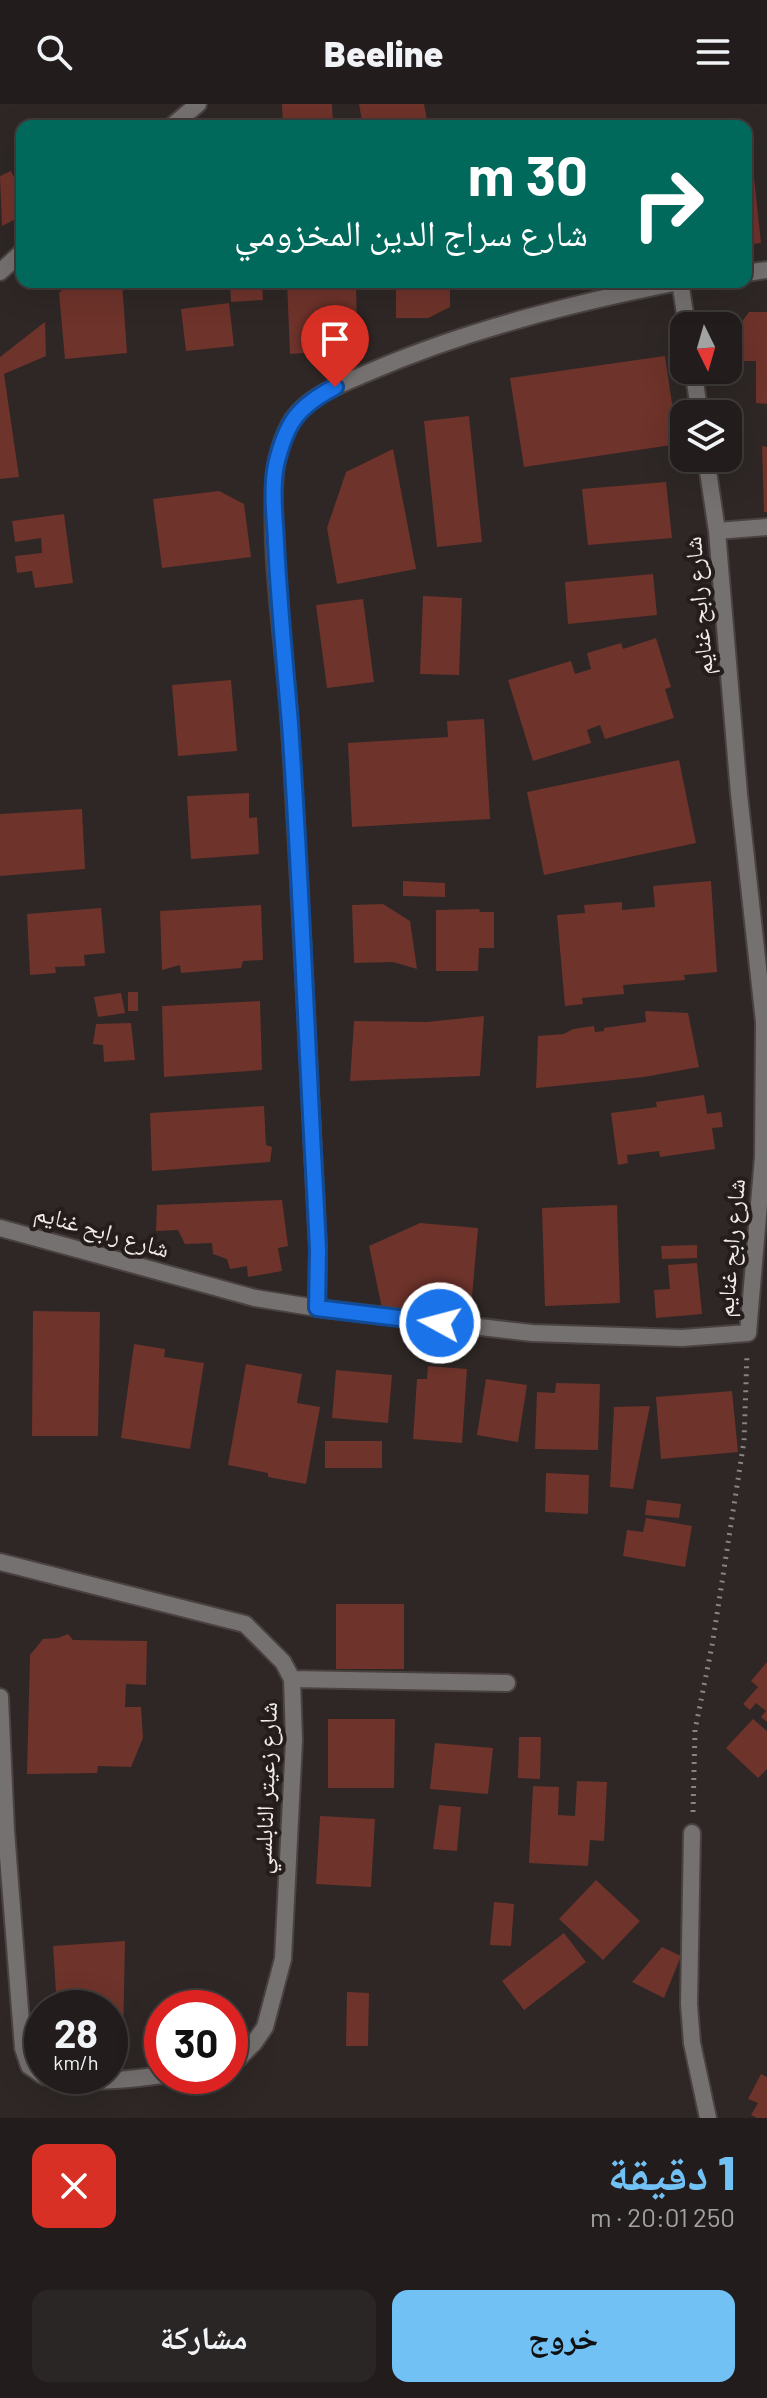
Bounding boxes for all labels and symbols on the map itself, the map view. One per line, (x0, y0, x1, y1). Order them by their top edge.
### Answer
pin (301, 305, 369, 387)
north arrow (670, 312, 742, 384)
street label: شارع رابح غنايم (677, 535, 721, 677)
street label: شارع رابح غنايم (709, 1177, 753, 1319)
street label: شارع رابح غنايم (31, 1196, 173, 1266)
position arrow (398, 1281, 482, 1365)
street label: شارع زعيتر النابلسي (247, 1701, 288, 1875)
speed limit sign: 30 (144, 1990, 248, 2094)

